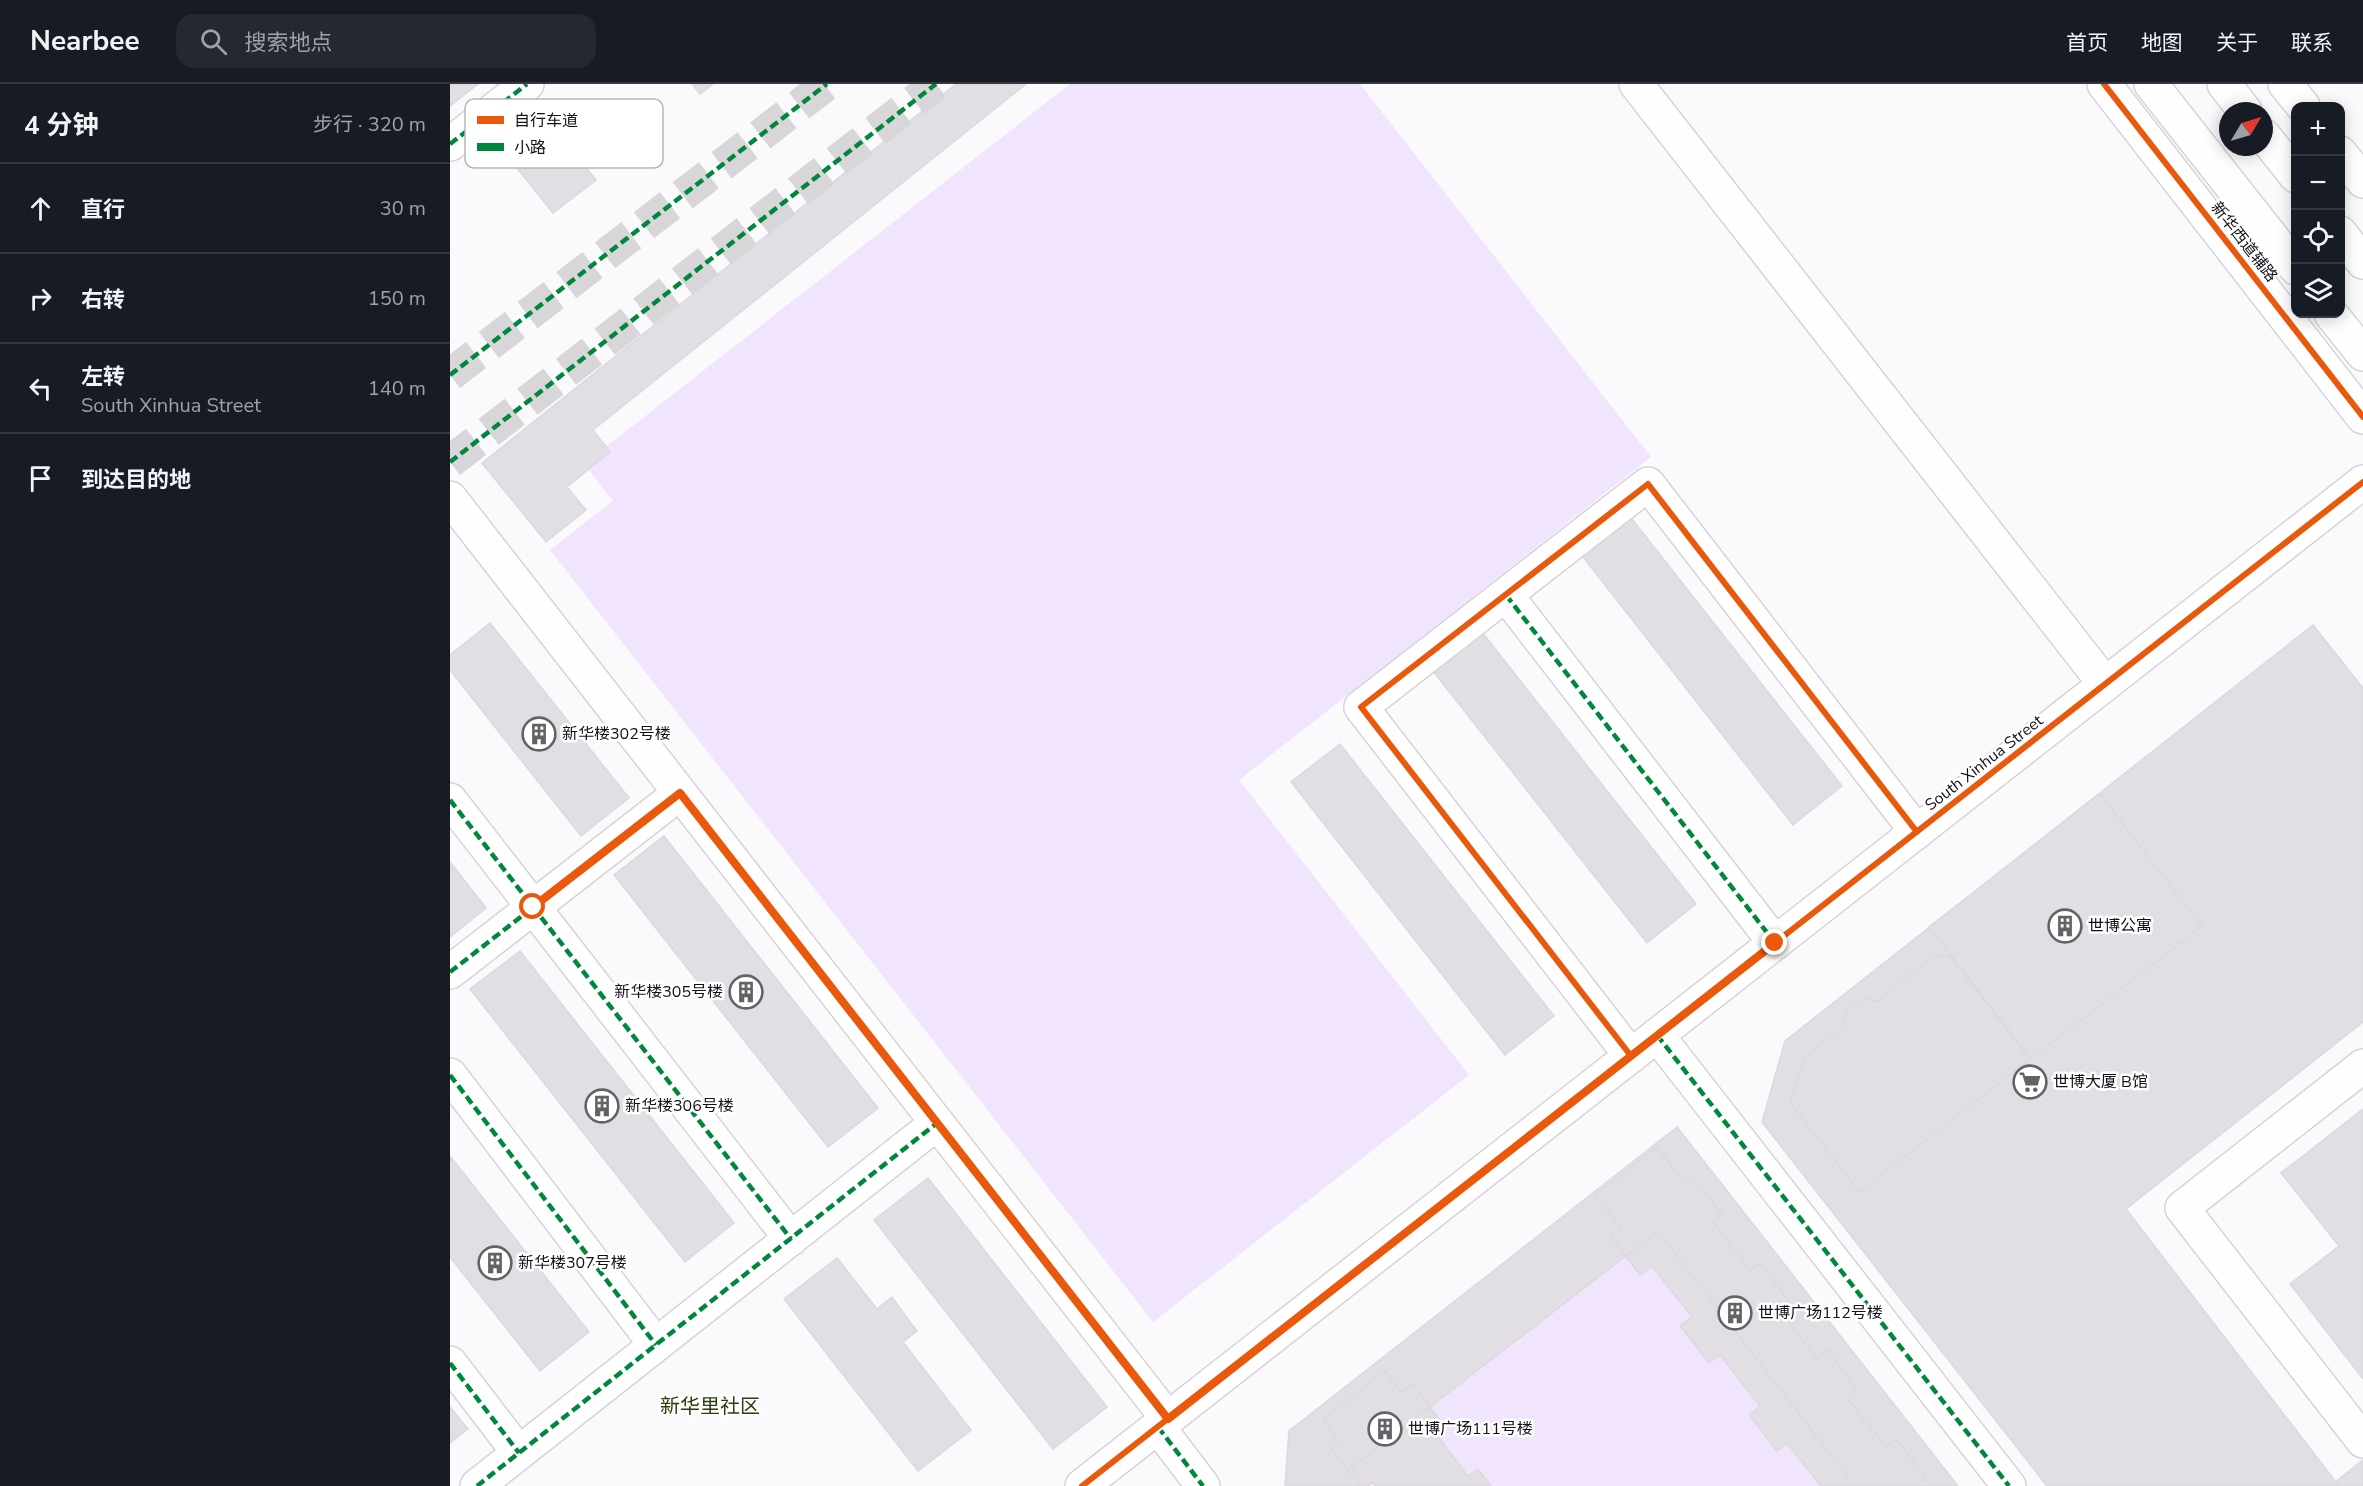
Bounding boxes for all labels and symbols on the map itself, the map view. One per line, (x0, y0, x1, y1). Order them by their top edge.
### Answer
legend (465, 99, 663, 168)
north arrow (2219, 102, 2273, 156)
text: 自行车道 (514, 110, 578, 132)
text: 小路 (514, 137, 546, 159)
street label: 新华西道辅路 (2206, 197, 2282, 287)
street label: South Xinhua Street (1920, 710, 2048, 816)
building icon: 新华楼302号楼 (521, 716, 557, 752)
place label: 新华楼302号楼 (562, 723, 671, 745)
route start (519, 893, 545, 919)
building icon: 世博公寓 (2047, 908, 2083, 944)
place label: 世博公寓 (2088, 915, 2152, 937)
route end (1761, 929, 1787, 955)
building icon: 新华楼305号楼 (728, 974, 764, 1010)
place label: 新华楼305号楼 (614, 981, 723, 1003)
supermarket icon: 世博大厦 B馆 (2012, 1064, 2048, 1100)
place label: 世博大厦 B馆 (2053, 1071, 2148, 1093)
building icon: 新华楼306号楼 (584, 1088, 620, 1124)
place label: 新华楼306号楼 (625, 1095, 734, 1117)
building icon: 新华楼307号楼 (477, 1245, 513, 1281)
place label: 新华楼307号楼 (518, 1252, 627, 1274)
building icon: 世博广场112号楼 (1717, 1295, 1753, 1331)
place label: 世博广场112号楼 (1758, 1302, 1883, 1324)
district label: 新华里社区 (660, 1393, 760, 1420)
building icon: 世博广场111号楼 (1367, 1411, 1403, 1447)
place label: 世博广场111号楼 (1408, 1418, 1533, 1440)

